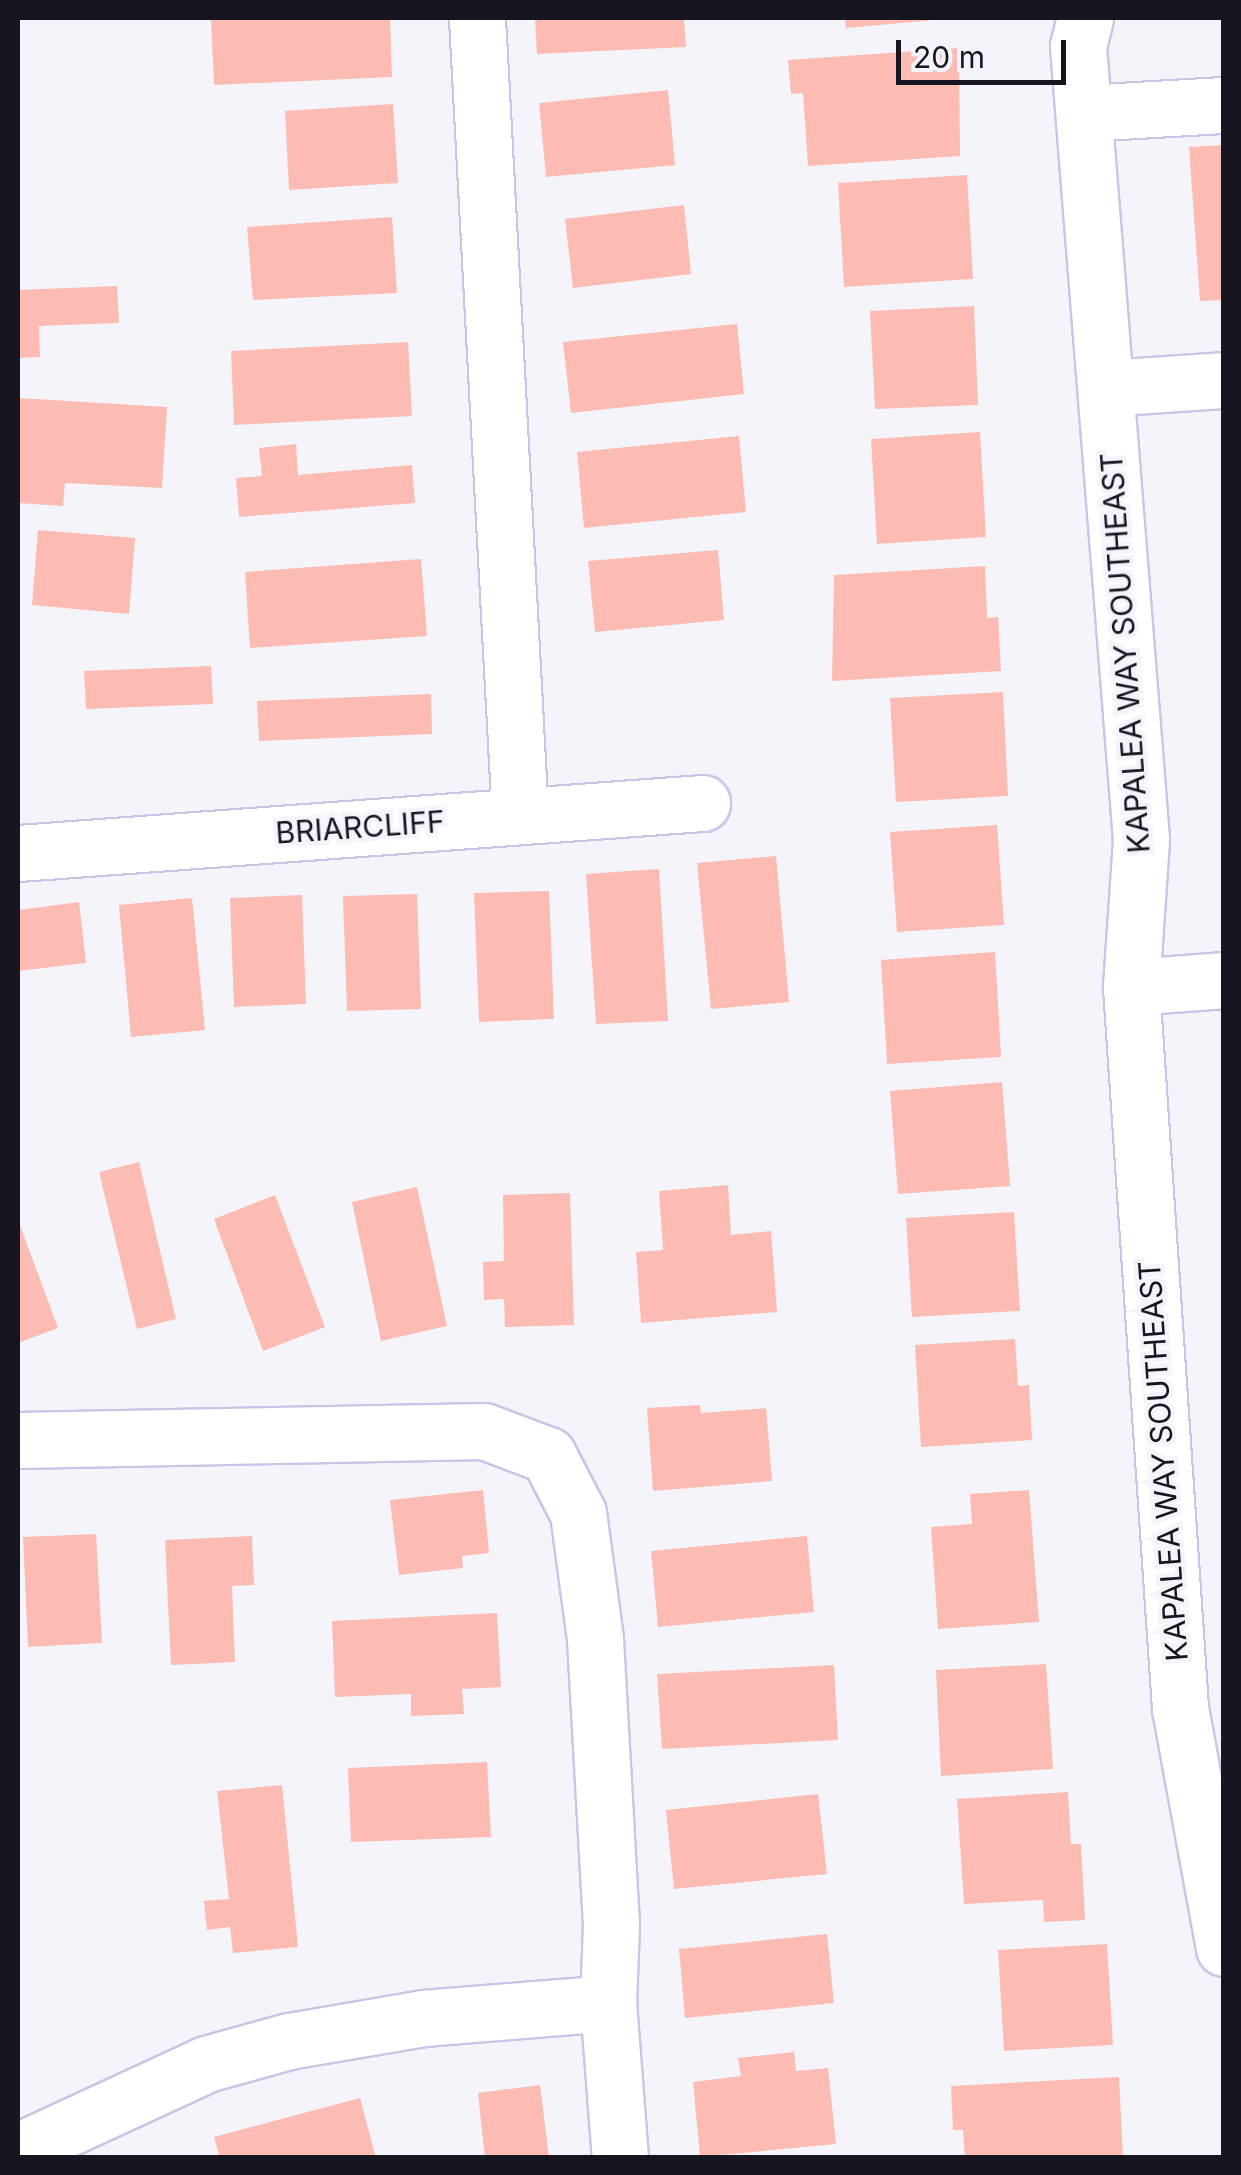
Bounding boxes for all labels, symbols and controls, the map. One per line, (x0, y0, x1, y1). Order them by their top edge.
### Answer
scale bar (901, 20, 1071, 82)
text: 20 m (913, 39, 985, 75)
street label: KAPALEA WAY SOUTHEAST (1093, 452, 1157, 854)
street label: BRIARCLIFF (274, 803, 446, 851)
street label: KAPALEA WAY SOUTHEAST (1131, 1260, 1195, 1662)

